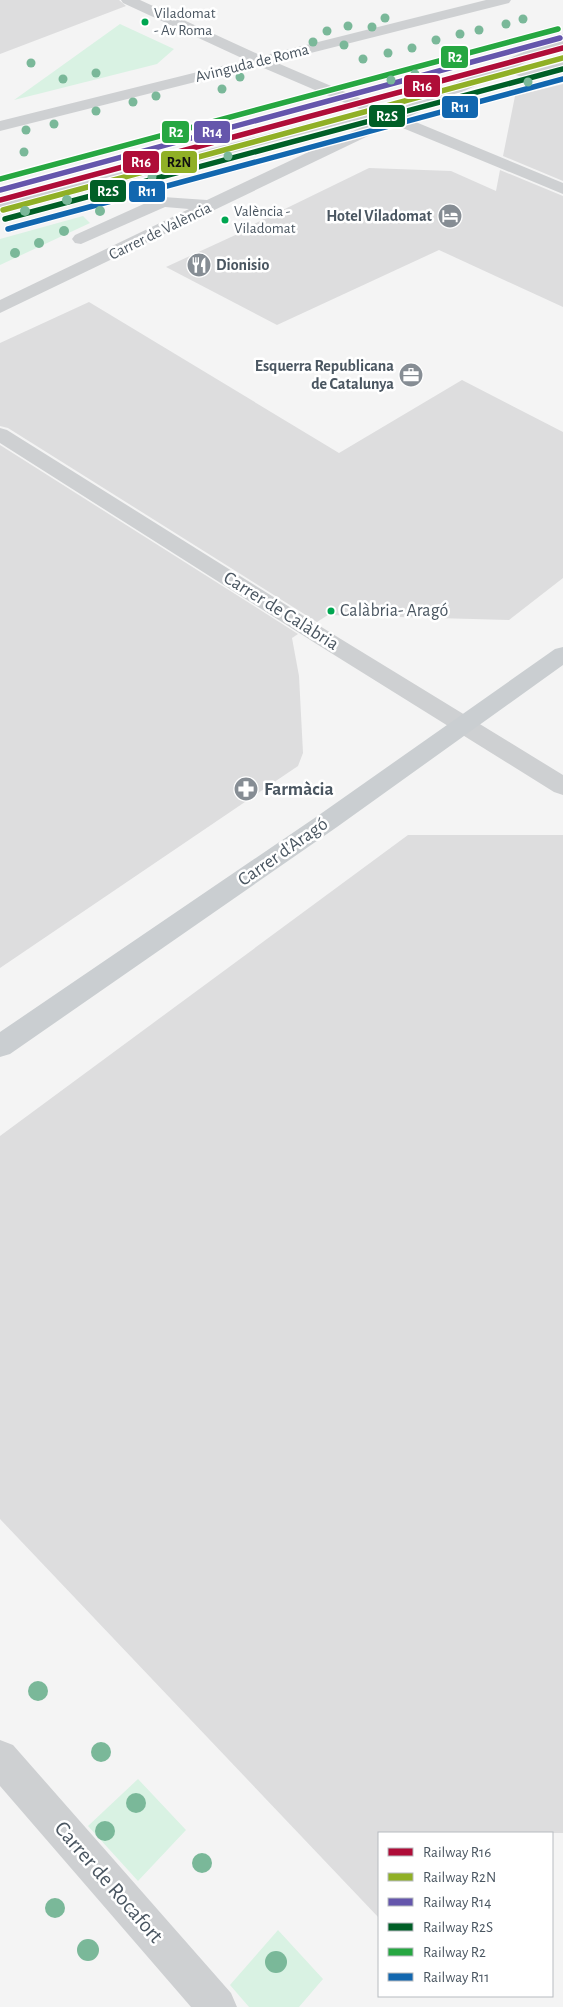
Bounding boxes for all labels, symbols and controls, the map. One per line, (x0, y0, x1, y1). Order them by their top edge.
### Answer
place label: Viladomat - Av Roma (154, 6, 216, 38)
marker: Viladomat - Av Roma (140, 17, 150, 27)
street label: Avinguda de Roma (193, 41, 311, 85)
line badge: R2 (440, 45, 469, 69)
text: R2 (448, 51, 463, 65)
line badge: R16 (403, 74, 441, 98)
text: R16 (412, 80, 432, 94)
line badge: R11 (441, 95, 479, 119)
text: R11 (451, 101, 469, 115)
line badge: R2S (368, 104, 406, 128)
text: R2S (376, 110, 398, 124)
line badge: R2 (161, 120, 190, 144)
line badge: R14 (193, 120, 231, 144)
text: R2 (169, 126, 184, 140)
text: R14 (202, 126, 222, 140)
line badge: R16 (122, 150, 160, 174)
line badge: R2N (160, 150, 198, 174)
text: R16 (131, 156, 151, 170)
text: R2N (167, 156, 191, 170)
line badge: R2S (89, 179, 127, 203)
line badge: R11 (128, 180, 166, 203)
text: R2S (97, 185, 119, 199)
text: R11 (138, 185, 156, 199)
street label: Carrer de València (106, 199, 214, 263)
hotel icon: Hotel Viladomat (437, 203, 463, 229)
place label: València - Viladomat (234, 204, 296, 236)
place label: Hotel Viladomat (326, 208, 433, 224)
marker: València - Viladomat (220, 215, 230, 225)
restaurant icon: Dionisio (186, 252, 212, 278)
place label: Dionisio (216, 257, 269, 273)
place label: Esquerra Republicana de Catalunya (255, 358, 394, 393)
office icon: Esquerra Republicana de Catalunya (398, 362, 424, 388)
street label: Carrer de Calàbria (220, 568, 342, 654)
place label: Calàbria- Aragó (340, 602, 448, 620)
marker: Calàbria- Aragó (326, 606, 336, 616)
pharmacy icon: Farmàcia (233, 776, 259, 802)
place label: Farmàcia (264, 780, 334, 799)
street label: Carrer d'Aragó (235, 814, 331, 890)
street label: Carrer de Rocafort (51, 1817, 167, 1947)
legend (378, 1832, 553, 1997)
text: Railway R16 (423, 1845, 491, 1860)
text: Railway R2N (423, 1870, 496, 1885)
text: Railway R14 (423, 1895, 491, 1910)
text: Railway R2S (423, 1920, 493, 1935)
text: Railway R2 (423, 1945, 486, 1960)
text: Railway R11 (423, 1970, 489, 1985)

